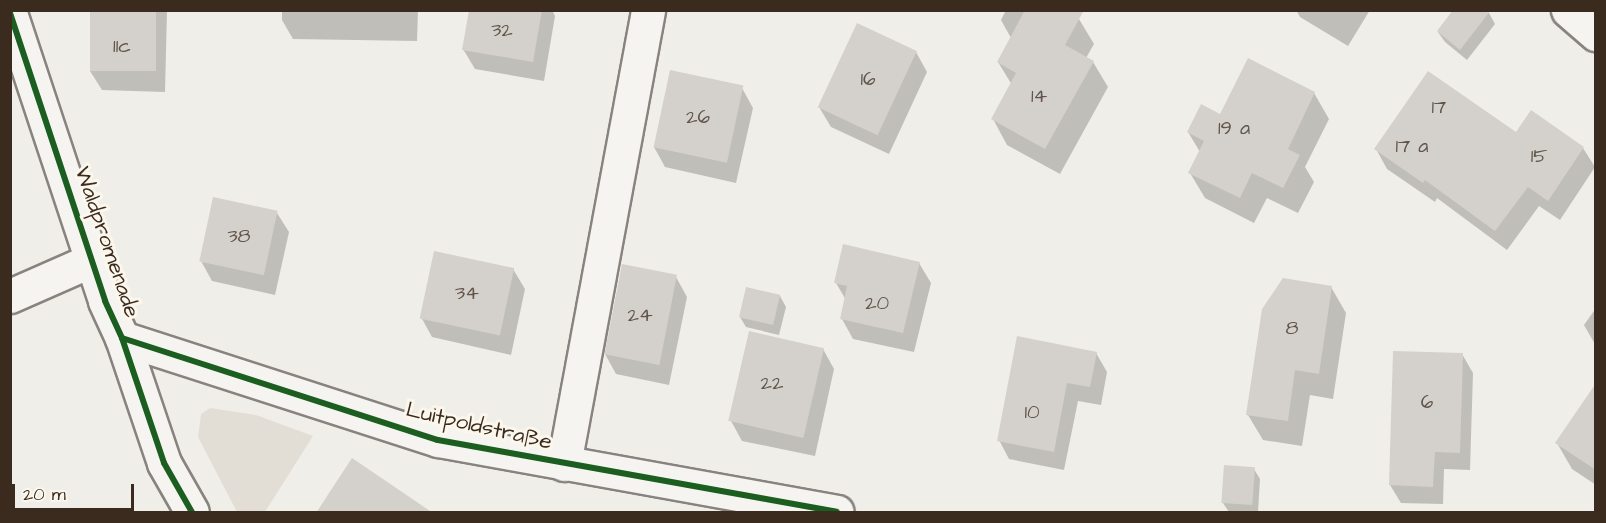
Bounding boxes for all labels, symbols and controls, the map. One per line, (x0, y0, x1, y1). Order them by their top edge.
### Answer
house number: 32 (491, 18, 513, 42)
house number: 11c (113, 34, 131, 58)
house number: 16 (860, 67, 876, 91)
house number: 14 (1031, 84, 1047, 108)
house number: 17 (1432, 95, 1446, 119)
house number: 26 (686, 105, 710, 129)
house number: 19 a (1218, 116, 1250, 140)
house number: 17 a (1395, 134, 1429, 158)
house number: 15 (1531, 144, 1547, 168)
street label: Waldpromenade (69, 163, 145, 321)
house number: 38 (227, 224, 251, 248)
house number: 34 (455, 281, 479, 305)
house number: 20 (865, 291, 889, 315)
house number: 24 (627, 303, 653, 327)
house number: 8 (1286, 316, 1298, 340)
house number: 22 (761, 371, 783, 395)
house number: 6 (1421, 390, 1433, 414)
street label: Luitpoldstraße (404, 396, 554, 456)
house number: 10 (1024, 400, 1040, 424)
scale bar (15, 472, 136, 510)
text: 20 m (23, 482, 66, 507)

